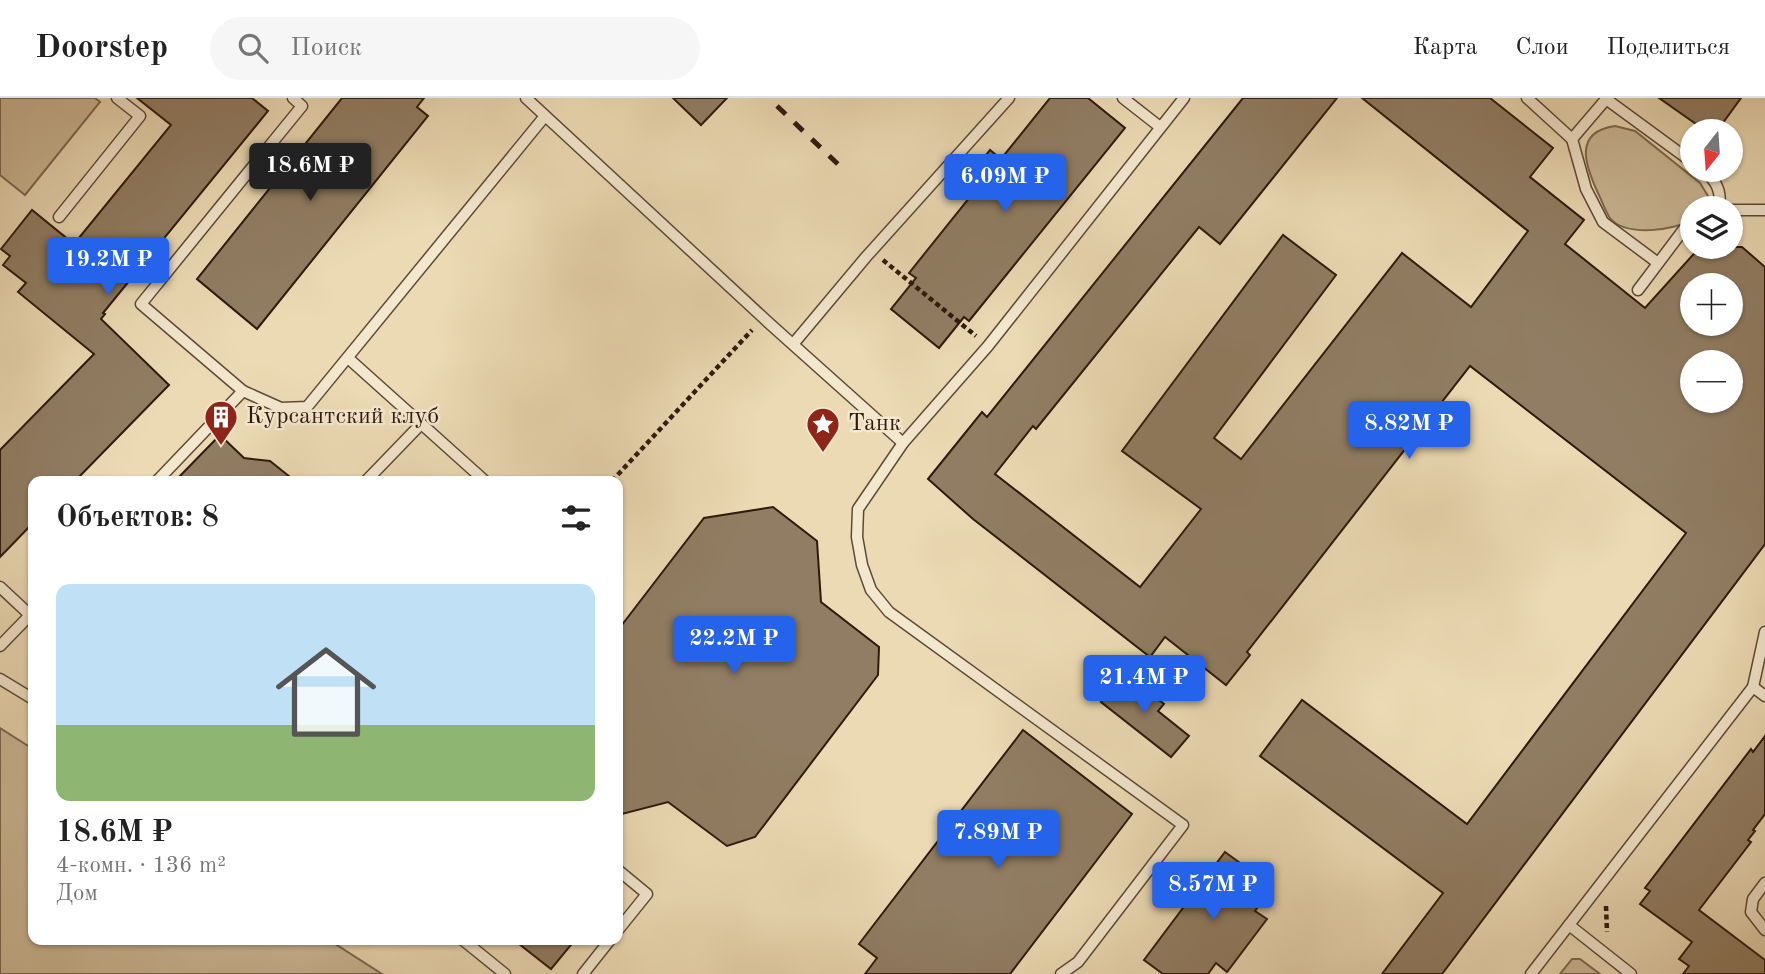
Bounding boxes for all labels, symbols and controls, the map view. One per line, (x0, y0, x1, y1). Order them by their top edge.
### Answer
search box (210, 17, 700, 80)
icon: search (234, 29, 272, 67)
text: Doorstep (35, 32, 168, 65)
text: Поиск (290, 35, 362, 61)
text: Карта (1413, 36, 1478, 60)
text: Слои (1516, 36, 1569, 60)
text: Поделиться (1607, 36, 1730, 60)
north arrow (1680, 119, 1743, 182)
map controls (1680, 119, 1743, 413)
pin: 18.6M ₽ (245, 144, 375, 203)
text: 18.6M ₽ (265, 154, 355, 177)
pin: 6.09M ₽ (940, 155, 1070, 214)
text: 6.09M ₽ (960, 165, 1050, 188)
button: layers (1680, 196, 1743, 259)
pin: 19.2M ₽ (43, 238, 173, 297)
text: 19.2M ₽ (63, 248, 153, 271)
button: + (1680, 273, 1743, 336)
button: − (1680, 350, 1743, 413)
building icon: Курсантский клуб (202, 398, 240, 447)
pin: 8.82M ₽ (1344, 402, 1474, 461)
place label: Курсантский клуб (246, 405, 439, 429)
place icon: Танк (804, 405, 842, 454)
place label: Танк (848, 412, 901, 436)
text: 8.82M ₽ (1364, 412, 1454, 435)
icon: filters (557, 499, 595, 537)
text: Объектов: 8 (56, 503, 219, 533)
pin: 22.2M ₽ (669, 616, 799, 676)
text: 22.2M ₽ (689, 627, 779, 650)
icon: home (263, 629, 389, 755)
pin: 21.4M ₽ (1079, 656, 1209, 715)
text: 21.4M ₽ (1099, 666, 1189, 689)
pin: 7.89M ₽ (933, 810, 1063, 870)
text: 18.6M ₽ (56, 818, 173, 848)
text: 7.89M ₽ (953, 821, 1043, 844)
text: 4-комн. · 136 m² (56, 854, 226, 877)
pin: 8.57M ₽ (1148, 862, 1278, 922)
text: 8.57M ₽ (1168, 873, 1258, 896)
text: Дом (56, 882, 98, 905)

